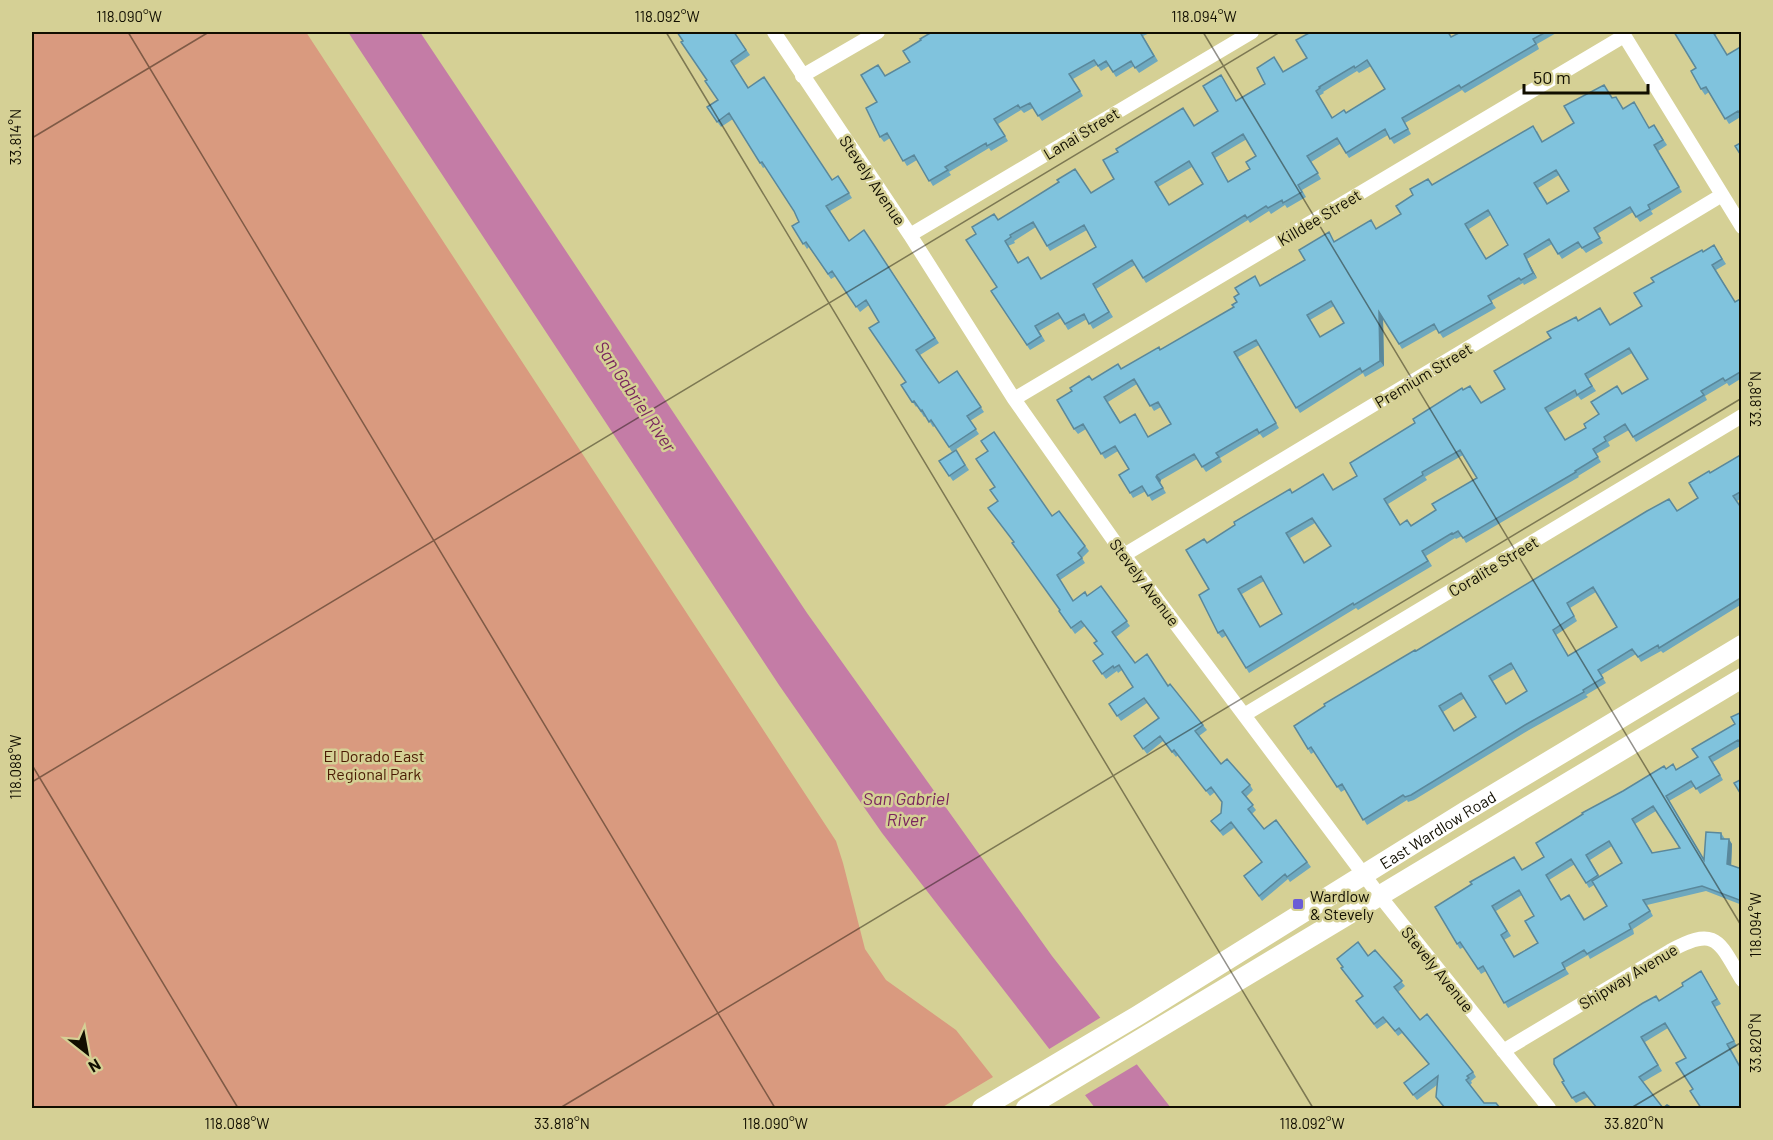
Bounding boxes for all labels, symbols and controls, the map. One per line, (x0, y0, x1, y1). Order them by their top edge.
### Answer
text: 118.090°W (96, 7, 162, 25)
text: 118.092°W (634, 7, 700, 25)
text: 118.094°W (1171, 7, 1237, 25)
scale bar (1524, 57, 1648, 95)
text: 50 m (1533, 66, 1571, 88)
street label: Lanai Street (1040, 103, 1122, 163)
text: 33.814°N (6, 109, 24, 165)
street label: Stevely Avenue (836, 131, 910, 229)
street label: Killdee Street (1274, 185, 1364, 249)
water label: San Gabriel River (591, 337, 681, 456)
street label: Premium Street (1371, 339, 1475, 411)
text: 33.818°N (1746, 371, 1764, 427)
street label: Coralite Street (1445, 532, 1541, 600)
street label: Stevely Avenue (1106, 535, 1184, 629)
text: 118.088°W (6, 734, 24, 800)
park label: El Dorado East Regional Park (323, 746, 425, 783)
street label: East Wardlow Road (1376, 786, 1499, 872)
water label: San Gabriel River (863, 787, 949, 830)
place label: Wardlow & Stevely (1310, 886, 1375, 923)
text: 118.094°W (1746, 892, 1764, 958)
marker: Wardlow & Stevely (1291, 897, 1305, 911)
street label: Stevely Avenue (1398, 923, 1478, 1015)
street label: Shipway Avenue (1575, 939, 1681, 1013)
text: 33.820°N (1746, 1013, 1764, 1073)
north arrow (57, 1023, 117, 1083)
text: N (86, 1055, 104, 1077)
text: 118.088°W (204, 1114, 270, 1132)
text: 33.818°N (534, 1114, 590, 1132)
text: 118.090°W (742, 1114, 808, 1132)
text: 118.092°W (1279, 1114, 1345, 1132)
text: 33.820°N (1604, 1114, 1664, 1132)

